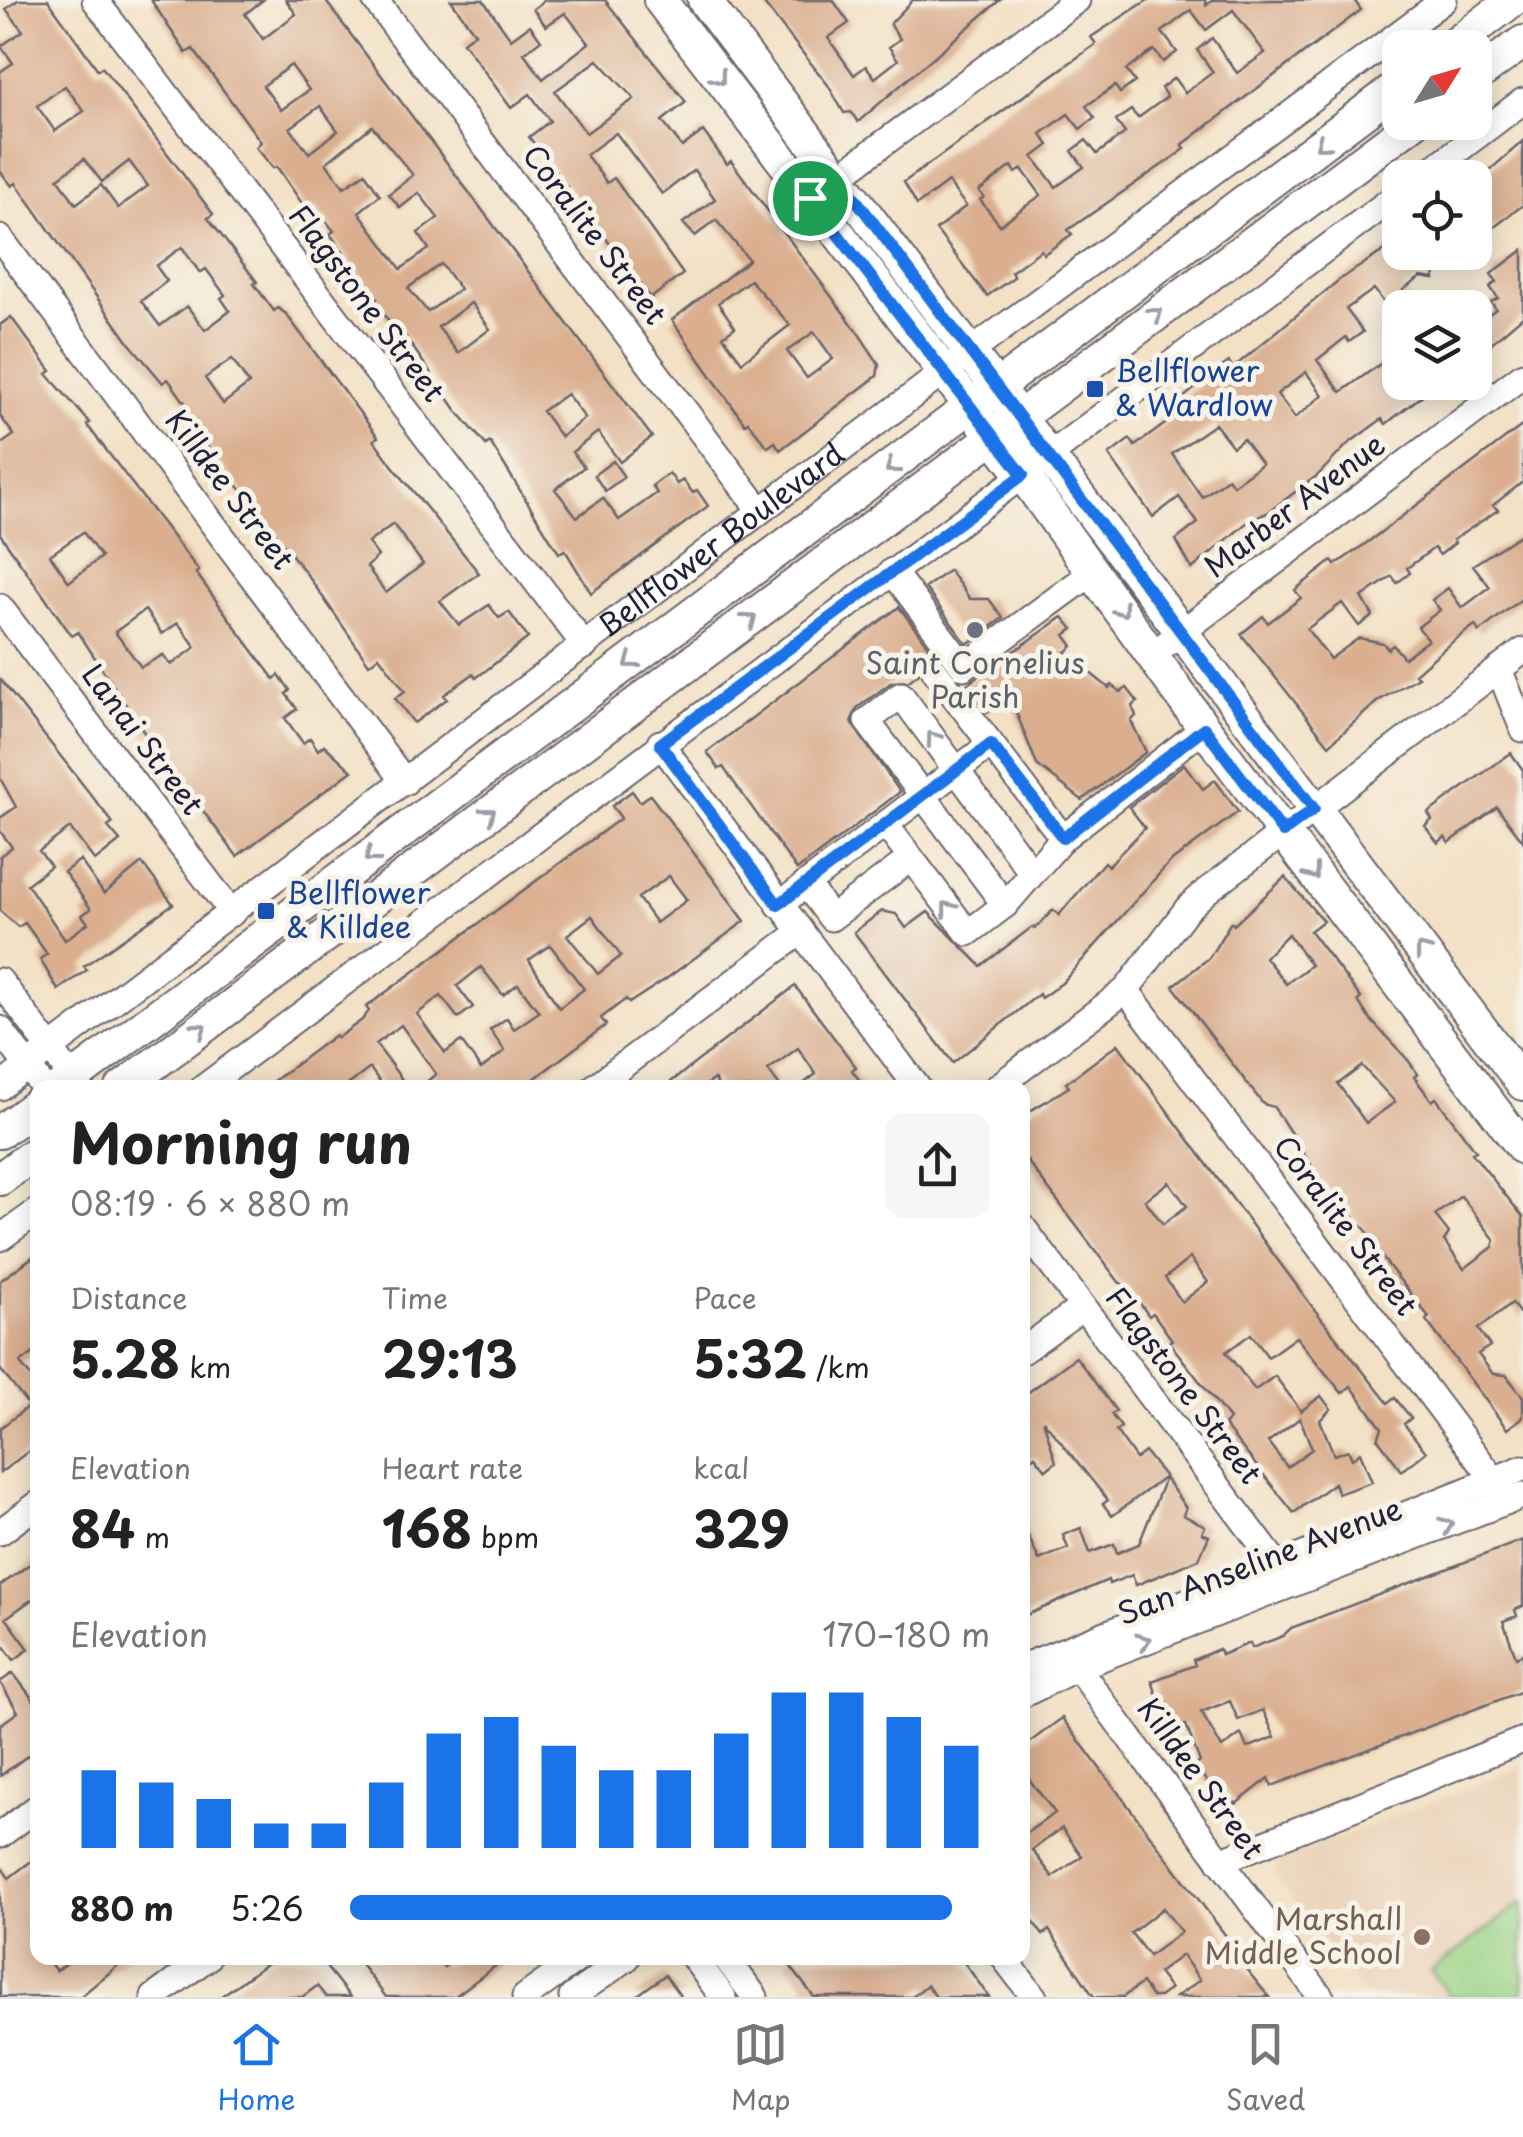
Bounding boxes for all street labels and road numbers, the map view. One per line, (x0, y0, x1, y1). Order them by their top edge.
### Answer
street label: Coralite Street (513, 134, 679, 333)
street label: Flagstone Street (279, 194, 457, 411)
street label: Killdee Street (156, 399, 306, 578)
street label: Marber Avenue (1194, 421, 1393, 587)
street label: Bellflower Boulevard (587, 430, 853, 647)
street label: Lanai Street (72, 653, 216, 824)
street label: Coralite Street (1264, 1125, 1430, 1324)
street label: Flagstone Street (1096, 1276, 1274, 1493)
street label: San Anseline Avenue (1110, 1485, 1408, 1635)
street label: Killdee Street (1128, 1687, 1276, 1868)

